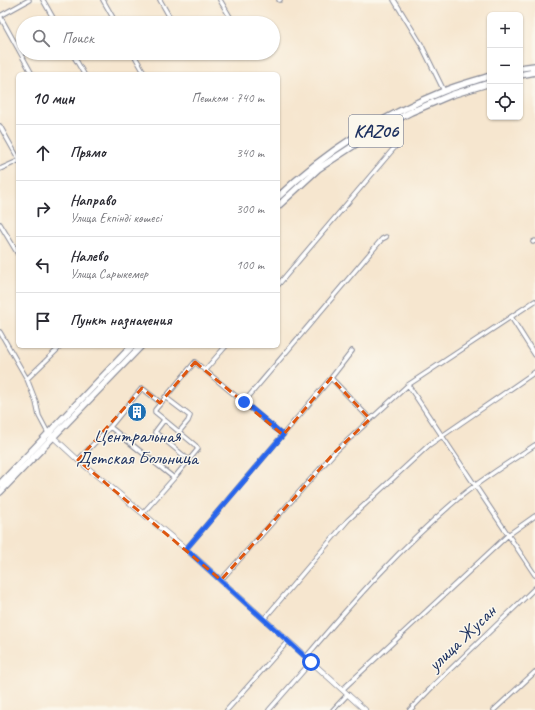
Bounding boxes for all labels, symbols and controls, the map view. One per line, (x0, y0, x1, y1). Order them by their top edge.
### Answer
map controls (487, 12, 523, 120)
button: + (487, 12, 523, 48)
search box (16, 16, 280, 60)
icon: search (30, 27, 52, 49)
text: Поиск (62, 29, 94, 48)
button: − (487, 48, 523, 84)
button: locate (487, 84, 523, 120)
text: 10 мин (32, 88, 74, 109)
text: Пешком · 740 m (191, 90, 264, 106)
road number: KАZ06 (349, 115, 403, 147)
icon: ahead (32, 142, 54, 164)
text: Прямо (70, 143, 106, 162)
text: 340 m (236, 145, 264, 161)
text: Направо (70, 191, 116, 210)
icon: right (32, 198, 54, 220)
text: 300 m (236, 201, 264, 217)
text: Улица Екпінді көшесі (70, 210, 162, 226)
text: Налево (70, 247, 108, 266)
icon: left (32, 254, 54, 276)
text: 100 m (236, 257, 264, 273)
text: Улица Сарыкемер (70, 266, 148, 282)
icon: arrive (32, 310, 54, 332)
text: Пункт назначения (70, 311, 172, 330)
route end (235, 393, 253, 411)
building icon: Центральная Детская Больница (126, 401, 148, 423)
place label: Центральная Детская Больница (76, 424, 200, 470)
street label: улица Жусан (422, 599, 502, 677)
route start (302, 653, 320, 671)

